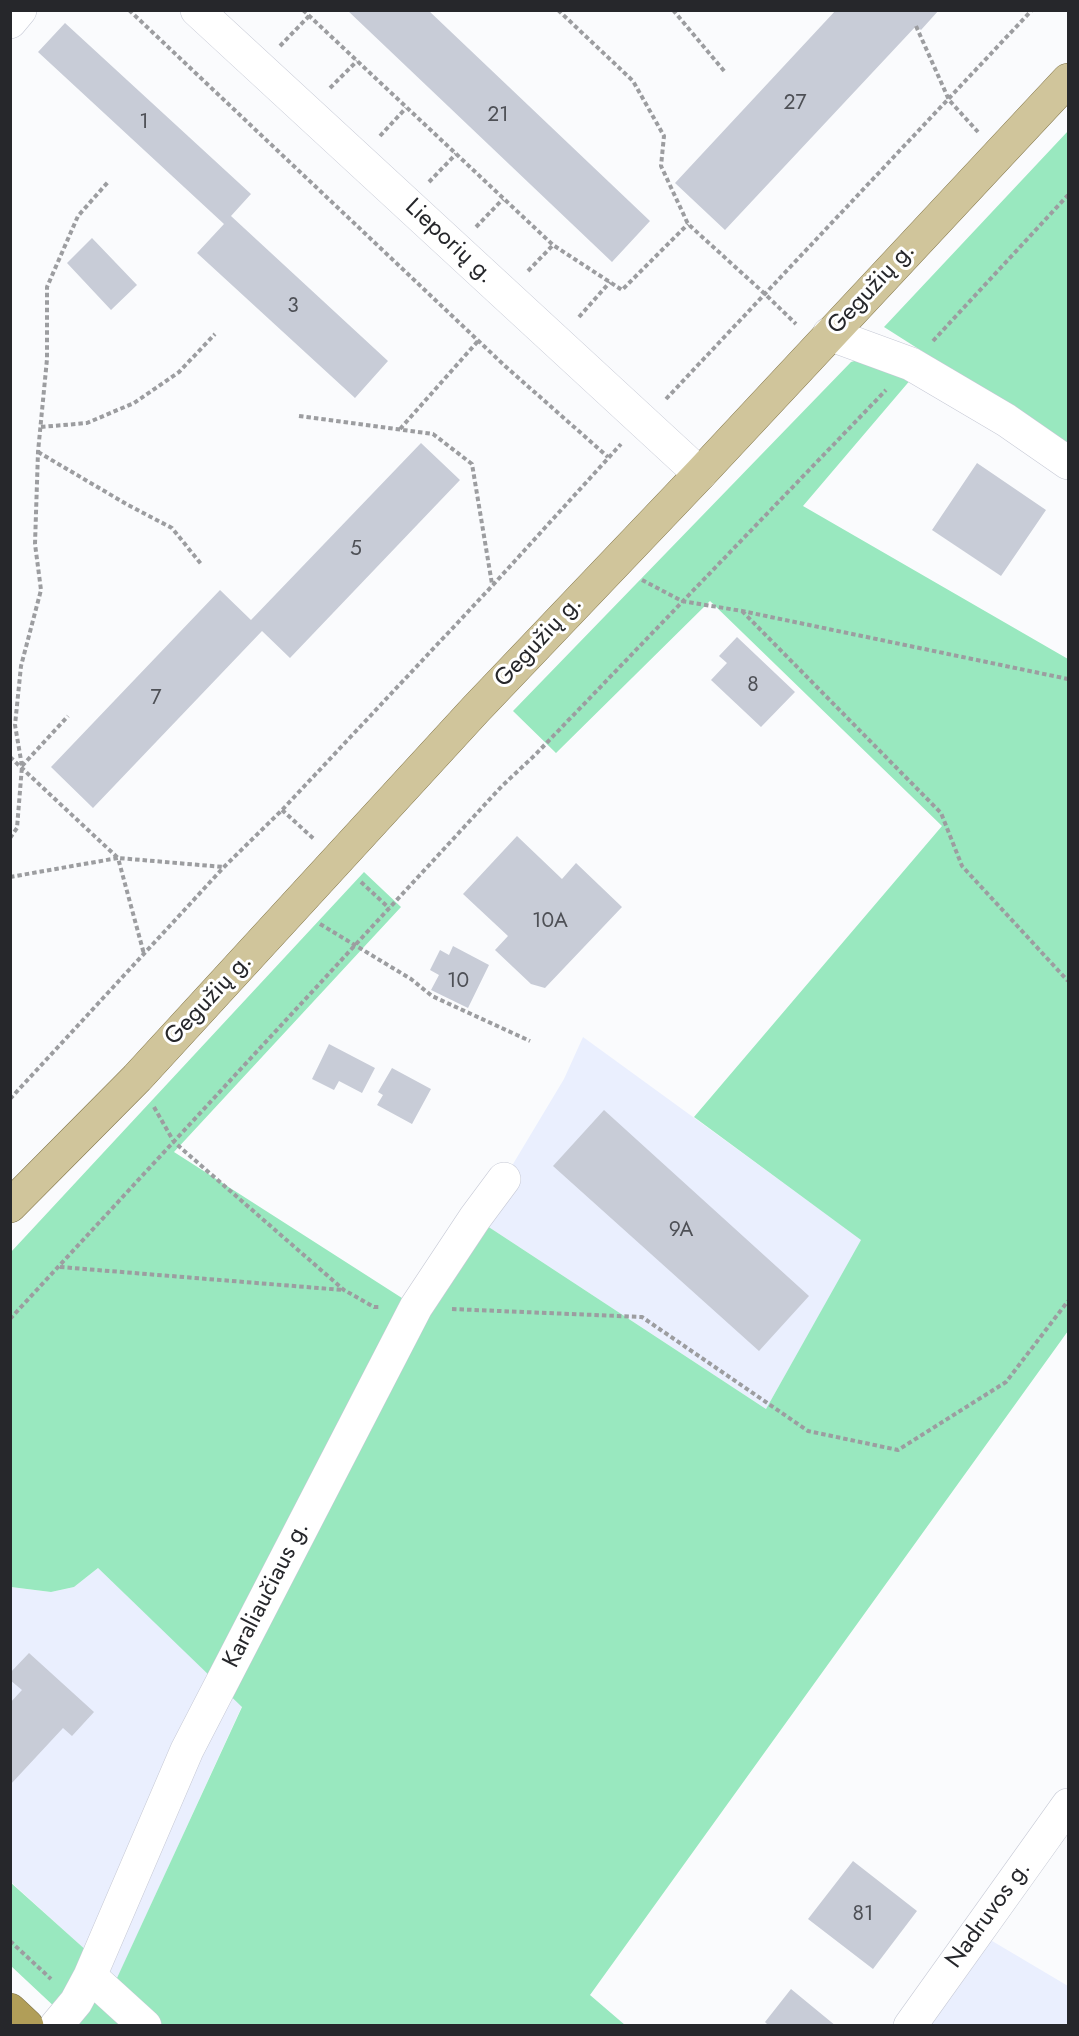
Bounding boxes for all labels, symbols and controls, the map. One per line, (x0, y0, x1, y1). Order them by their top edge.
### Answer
house number: 27 (784, 91, 806, 117)
house number: 21 (487, 103, 509, 129)
house number: 1 (139, 110, 149, 136)
street label: Lieporių g. (398, 194, 500, 290)
street label: Gegužių g. (822, 237, 922, 341)
house number: 3 (287, 294, 299, 320)
house number: 5 (350, 537, 362, 563)
street label: Gegužių g. (489, 590, 589, 694)
house number: 8 (747, 673, 759, 699)
house number: 7 (150, 686, 162, 712)
house number: 10A (532, 909, 568, 935)
street label: Gegužių g. (159, 948, 259, 1052)
house number: 10 (447, 969, 469, 995)
house number: 9A (669, 1218, 693, 1244)
street label: Karaliaučiaus g. (218, 1517, 316, 1673)
street label: Nadruvos g. (940, 1856, 1038, 1974)
house number: 81 (853, 1902, 873, 1928)

